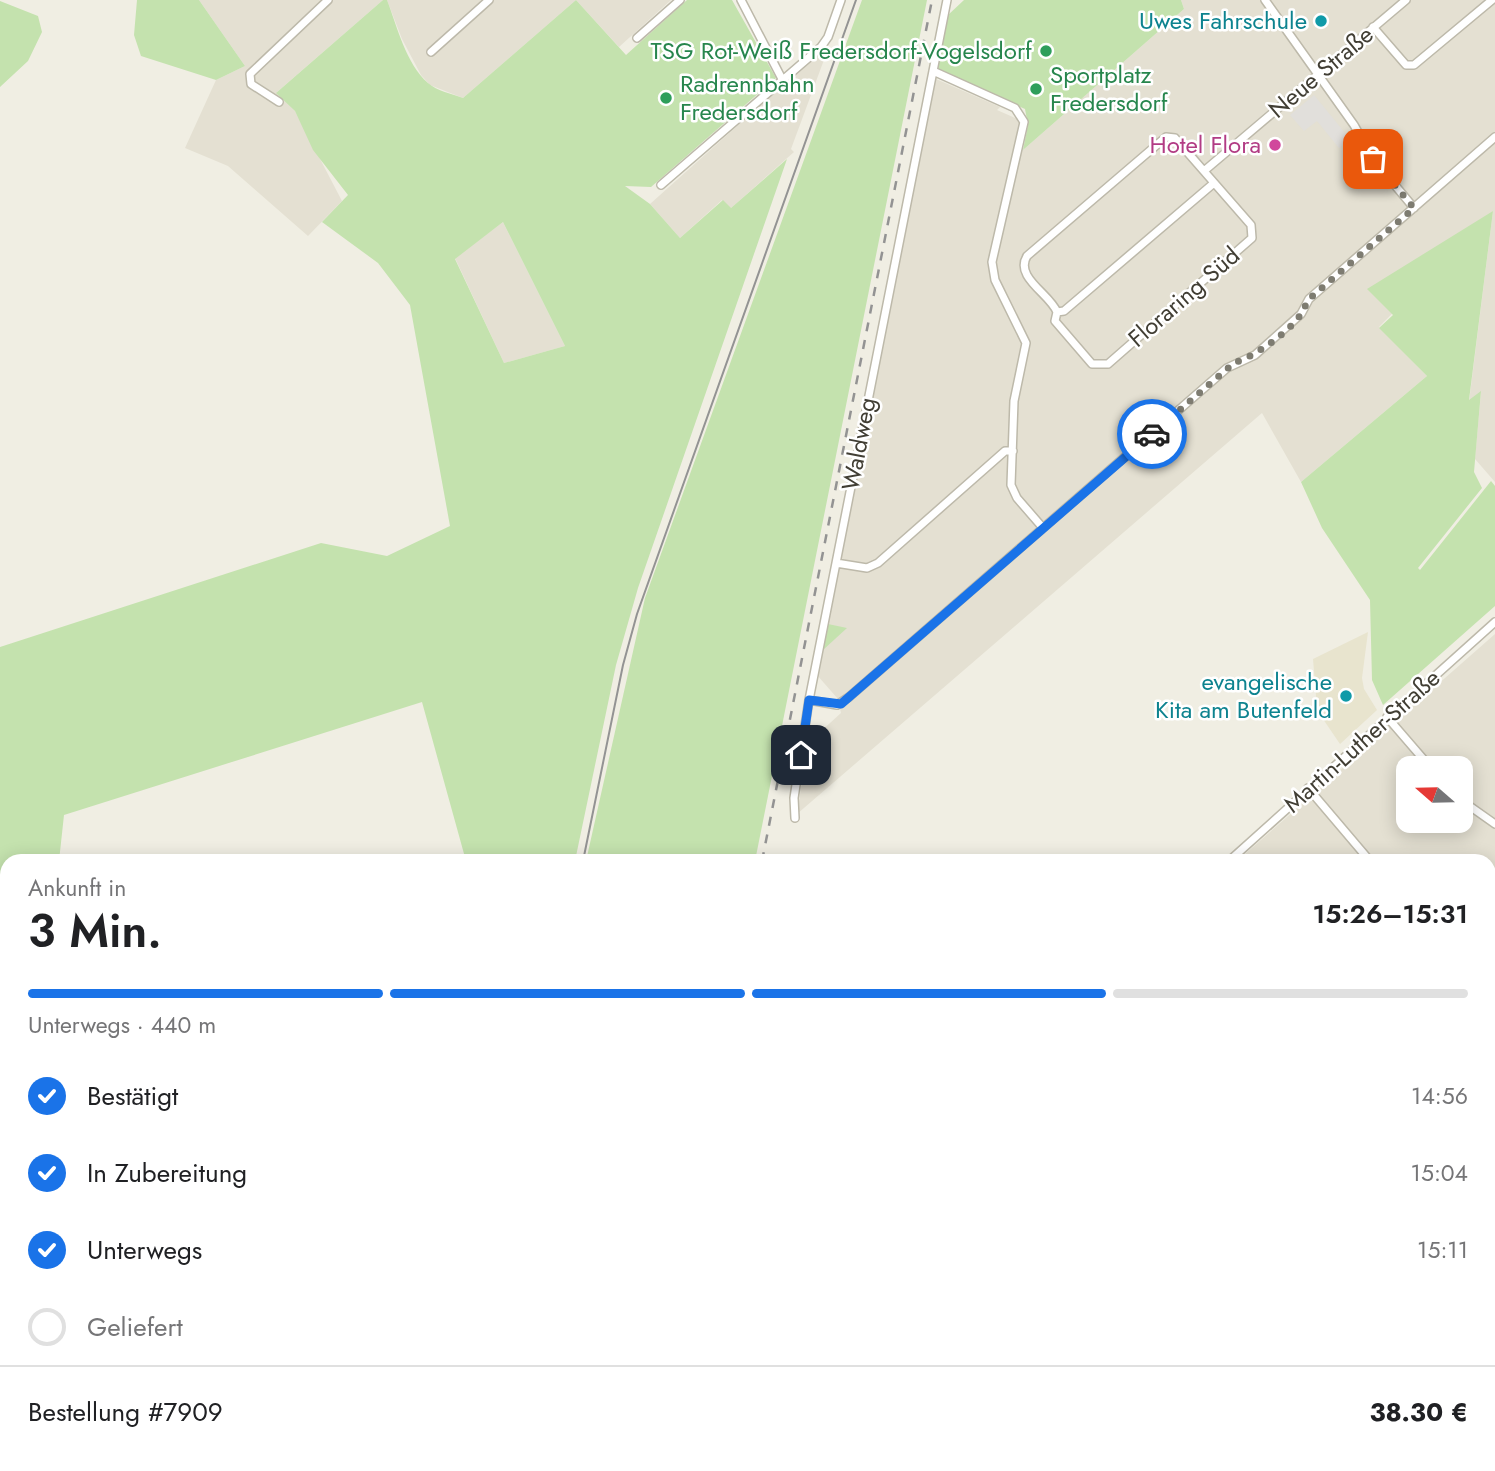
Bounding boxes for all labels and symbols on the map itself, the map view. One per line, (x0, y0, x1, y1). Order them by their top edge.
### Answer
place label: Uwes Fahrschule (1139, 3, 1307, 38)
marker: Uwes Fahrschule (1313, 13, 1329, 29)
street label: Neue Straße (1261, 17, 1381, 126)
place label: TSG Rot-Weiß Fredersdorf-Vogelsdorf (651, 33, 1033, 68)
marker: TSG Rot-Weiß Fredersdorf-Vogelsdorf (1038, 43, 1054, 59)
place label: Sportplatz Fredersdorf (1050, 57, 1169, 120)
place label: Radrennbahn Fredersdorf (680, 66, 815, 129)
marker: Sportplatz Fredersdorf (1028, 81, 1044, 97)
marker: Radrennbahn Fredersdorf (658, 90, 674, 106)
place label: Hotel Flora (1149, 127, 1261, 162)
pin (1343, 129, 1403, 189)
marker: Hotel Flora (1267, 137, 1283, 153)
street label: Floraring Süd (1120, 238, 1247, 355)
street label: Waldweg (832, 394, 885, 493)
courier (1117, 399, 1187, 469)
street label: Martin-Luther-Straße (1275, 661, 1448, 821)
place label: evangelische Kita am Butenfeld (1155, 664, 1332, 727)
marker: evangelische Kita am Butenfeld (1338, 688, 1354, 704)
pin (771, 725, 831, 785)
north arrow (1396, 756, 1474, 833)

